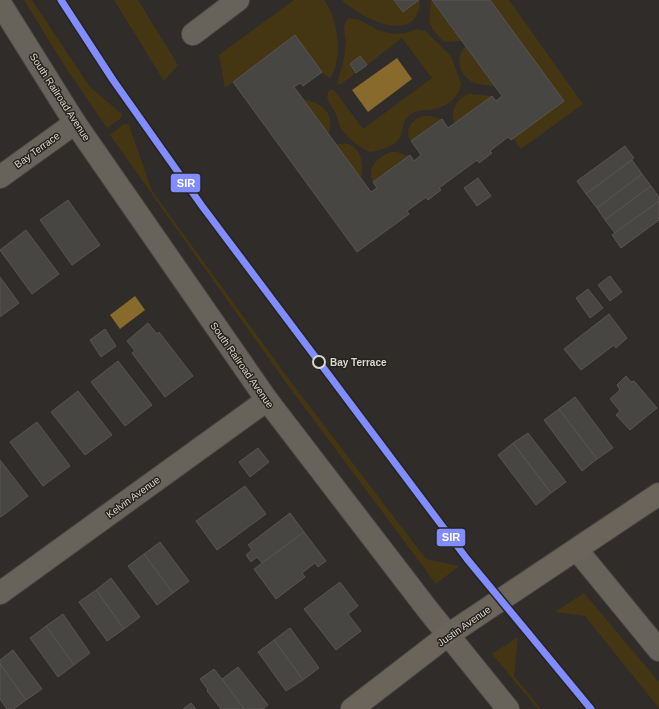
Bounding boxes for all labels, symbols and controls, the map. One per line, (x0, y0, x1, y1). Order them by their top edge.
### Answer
street label: South Railroad Avenue (28, 51, 93, 143)
street label: Bay Terrace (12, 130, 62, 170)
line badge: SIR (170, 173, 201, 193)
text: SIR (177, 177, 195, 189)
street label: South Railroad Avenue (208, 320, 276, 410)
marker: Bay Terrace (312, 355, 326, 369)
place label: Bay Terrace (330, 357, 387, 368)
street label: Kelvin Avenue (104, 474, 162, 520)
line badge: SIR (436, 528, 466, 547)
text: SIR (442, 531, 460, 543)
street label: Justin Avenue (435, 603, 493, 648)

